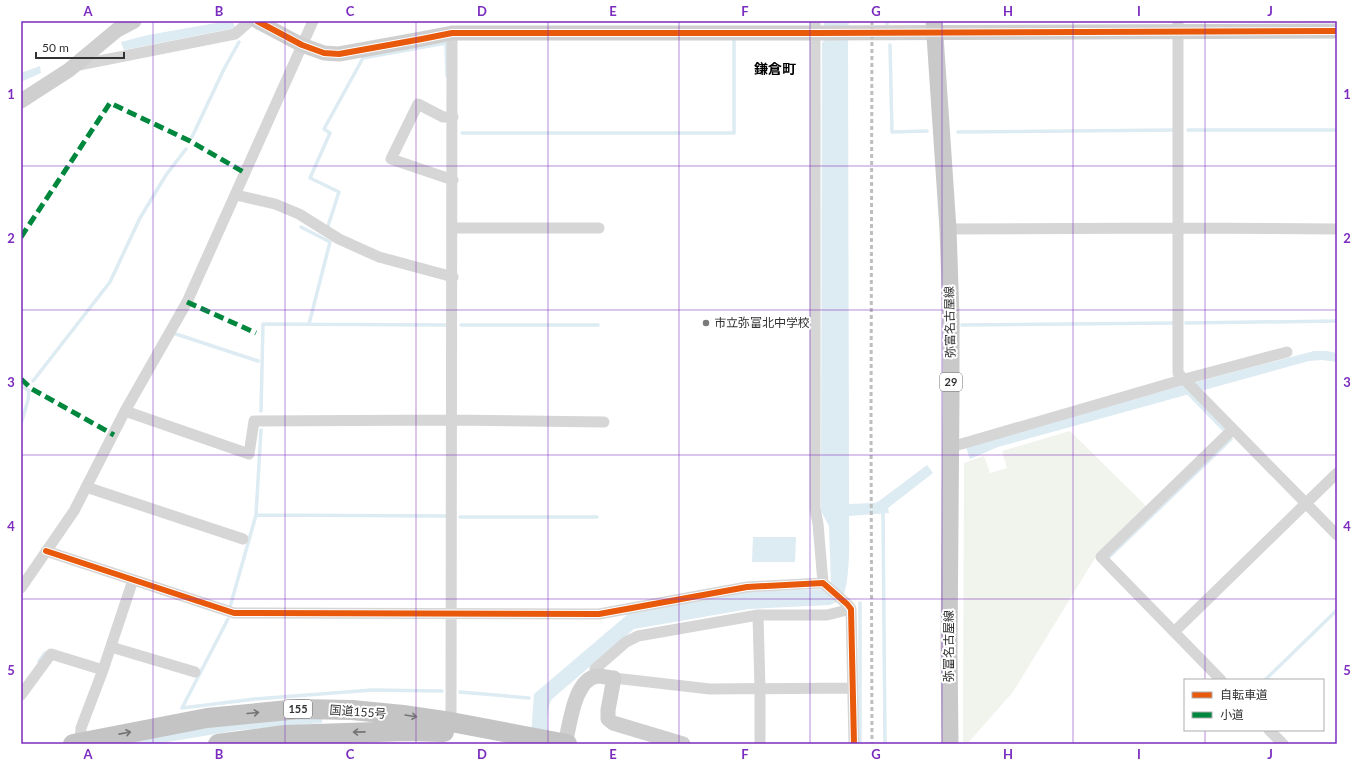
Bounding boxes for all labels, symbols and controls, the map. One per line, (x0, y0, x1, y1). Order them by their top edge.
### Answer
text: A (82, 3, 93, 19)
text: B (215, 3, 224, 19)
text: C (346, 3, 355, 19)
text: D (477, 3, 487, 19)
text: E (609, 3, 617, 19)
text: F (741, 3, 749, 19)
text: G (871, 3, 881, 19)
text: H (1003, 3, 1013, 19)
text: I (1137, 3, 1141, 19)
text: J (1267, 3, 1273, 19)
scale bar (36, 34, 124, 60)
text: 50 m (42, 40, 69, 55)
district label: 鎌倉町 (754, 60, 796, 77)
text: 1 (7, 86, 15, 102)
text: 1 (1343, 86, 1351, 102)
text: 2 (7, 230, 15, 246)
text: 2 (1343, 230, 1351, 246)
street label: 弥富名古屋線 (941, 286, 958, 358)
place label: 市立弥富北中学校 (714, 315, 810, 330)
marker: 市立弥富北中学校 (701, 318, 711, 328)
road number: 29 (940, 373, 962, 391)
text: 3 (7, 374, 15, 390)
text: 3 (1343, 374, 1351, 390)
text: 4 (7, 518, 15, 534)
text: 4 (1343, 518, 1351, 534)
street label: 弥富名古屋線 (941, 610, 956, 682)
text: 5 (7, 662, 15, 678)
text: 5 (1343, 662, 1351, 678)
legend (1184, 679, 1324, 731)
text: 自転車道 (1220, 687, 1268, 702)
road number: 155 (284, 700, 312, 718)
street label: 国道155号 (329, 702, 387, 721)
text: 小道 (1220, 707, 1244, 722)
one-way arrow (246, 710, 259, 717)
one-way arrow (404, 712, 417, 720)
one-way arrow (353, 728, 366, 736)
one-way arrow (118, 729, 131, 737)
text: A (82, 746, 93, 762)
text: B (215, 746, 224, 762)
text: C (346, 746, 355, 762)
text: D (477, 746, 487, 762)
text: E (609, 746, 617, 762)
text: F (741, 746, 749, 762)
text: G (871, 746, 881, 762)
text: H (1003, 746, 1013, 762)
text: I (1137, 746, 1141, 762)
text: J (1267, 746, 1273, 762)

